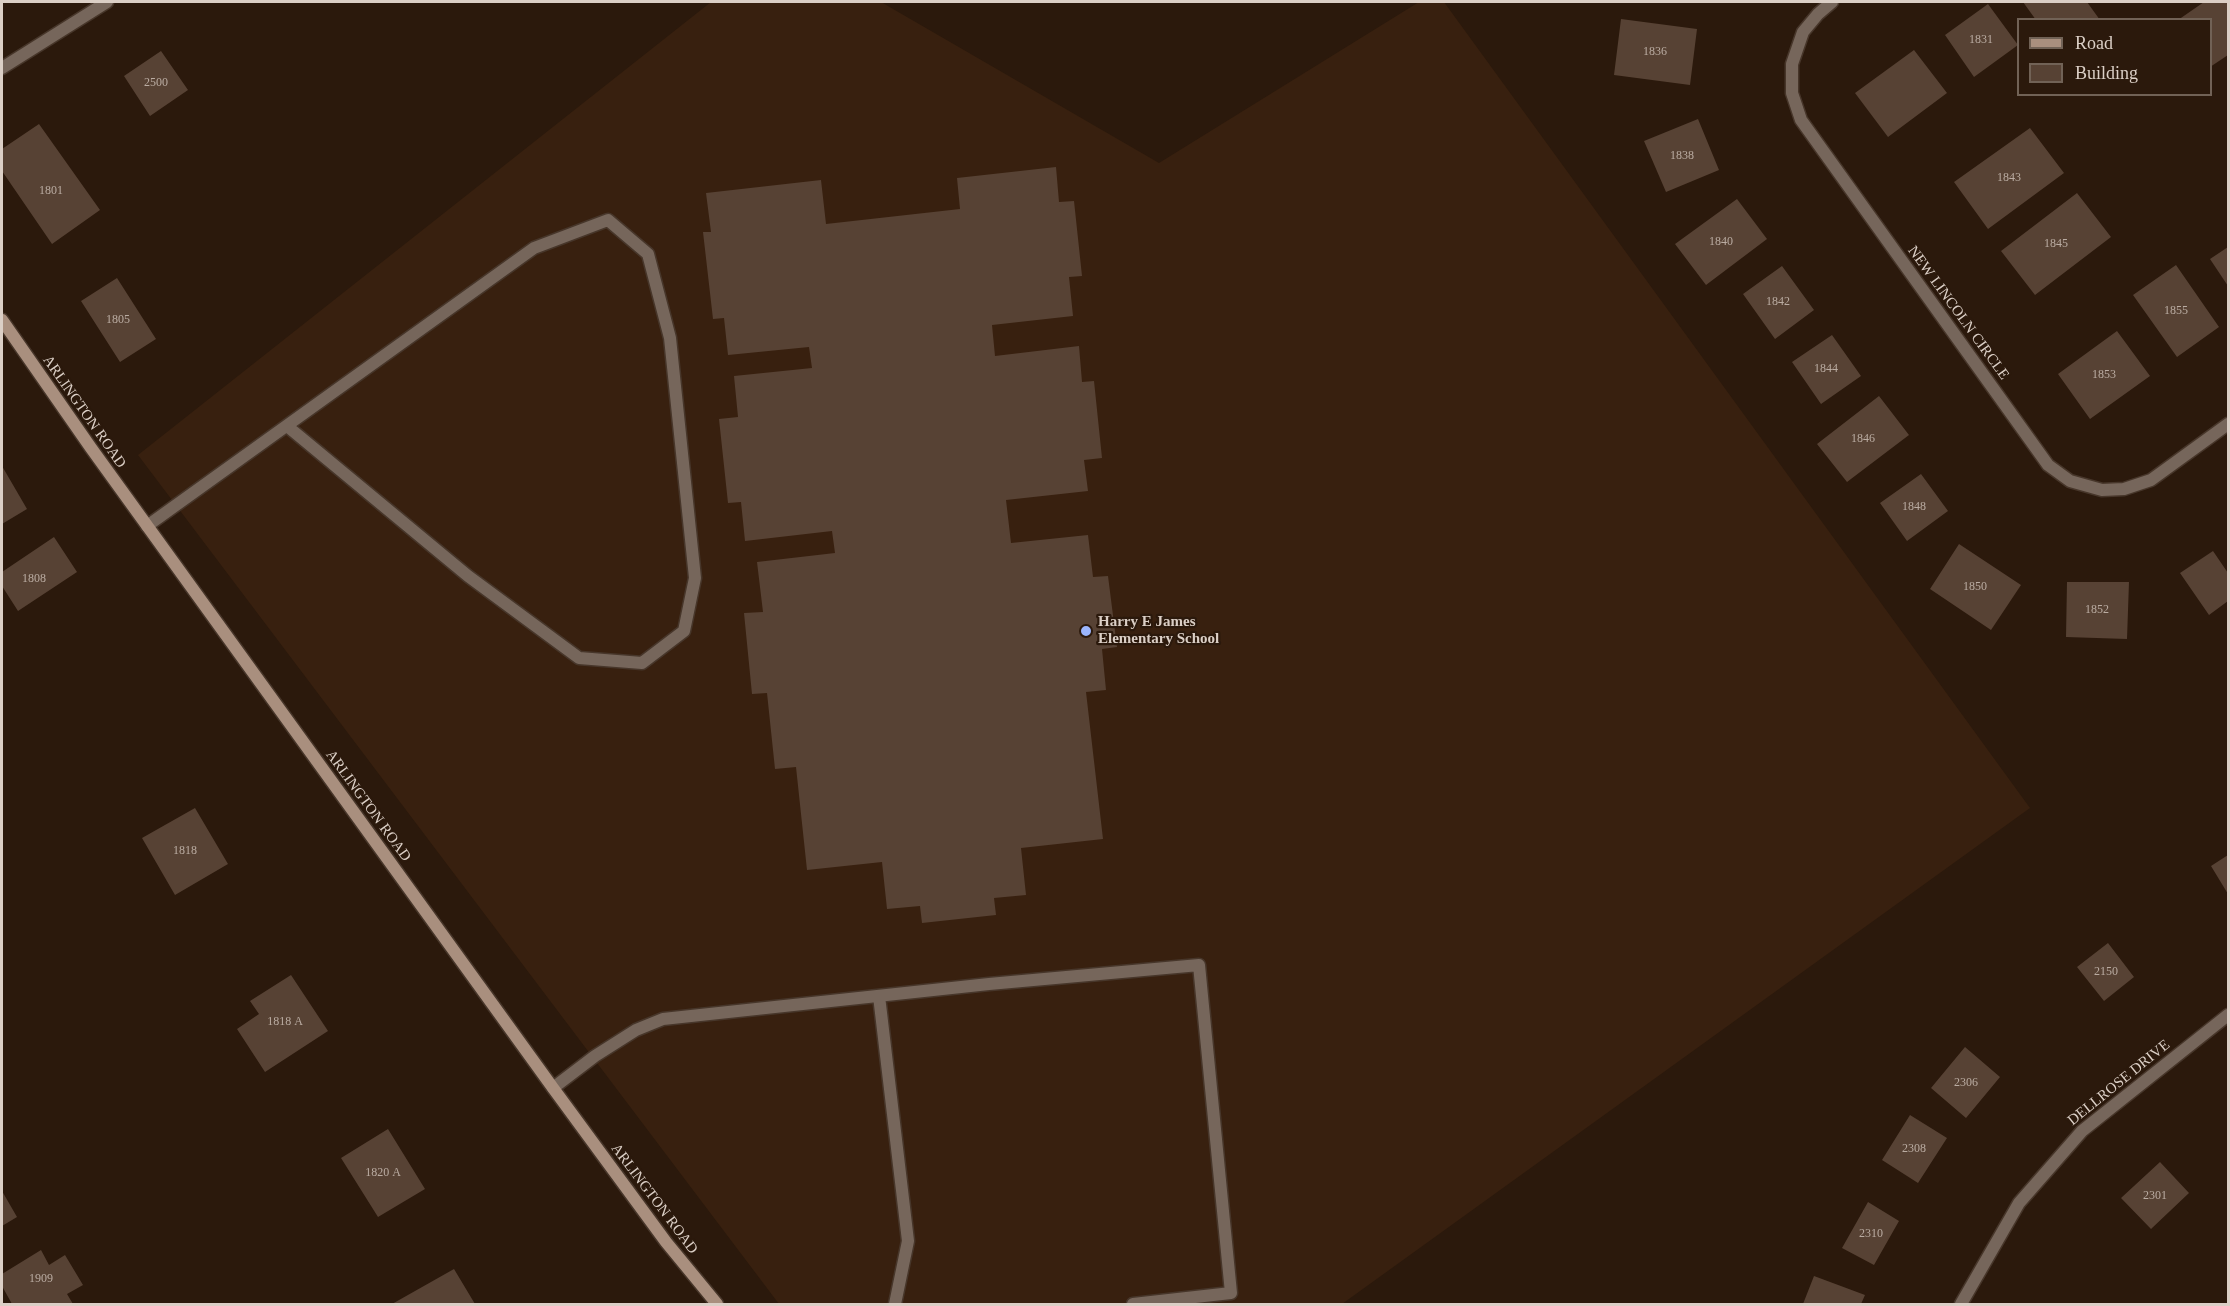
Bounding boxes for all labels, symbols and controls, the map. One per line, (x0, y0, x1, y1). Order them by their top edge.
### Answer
legend (2017, 18, 2212, 96)
house number: 1831 (1969, 33, 1993, 47)
text: Road (2075, 33, 2113, 53)
house number: 1836 (1643, 45, 1667, 59)
text: Building (2075, 63, 2138, 83)
house number: 2500 (144, 76, 168, 90)
house number: 1838 (1670, 149, 1694, 163)
house number: 1843 (1997, 171, 2021, 185)
house number: 1801 (39, 184, 63, 198)
house number: 1840 (1709, 235, 1733, 249)
house number: 1845 (2044, 237, 2068, 251)
street label: NEW LINCOLN CIRCLE (1903, 243, 2013, 383)
house number: 1842 (1766, 295, 1790, 309)
house number: 1855 (2164, 304, 2188, 318)
house number: 1805 (106, 313, 130, 327)
street label: ARLINGTON ROAD (38, 352, 130, 472)
house number: 1844 (1814, 362, 1838, 376)
house number: 1853 (2092, 368, 2116, 382)
house number: 1846 (1851, 432, 1875, 446)
house number: 1848 (1902, 500, 1926, 514)
house number: 1808 (22, 572, 46, 586)
house number: 1850 (1963, 580, 1987, 594)
house number: 1852 (2085, 603, 2109, 617)
place label: Harry E James Elementary School (1098, 613, 1219, 648)
marker: Harry E James Elementary School (1079, 624, 1093, 638)
street label: ARLINGTON ROAD (321, 747, 415, 865)
house number: 1818 (173, 844, 197, 858)
house number: 2150 (2094, 965, 2118, 979)
house number: 1818 A (267, 1015, 303, 1029)
street label: DELLROSE DRIVE (2064, 1036, 2174, 1130)
house number: 2306 (1954, 1076, 1978, 1090)
street label: ARLINGTON ROAD (607, 1140, 701, 1258)
house number: 2308 (1902, 1142, 1926, 1156)
house number: 1820 A (365, 1166, 401, 1180)
house number: 2301 (2143, 1189, 2167, 1203)
house number: 2310 (1859, 1227, 1883, 1241)
house number: 1909 (29, 1272, 53, 1286)

